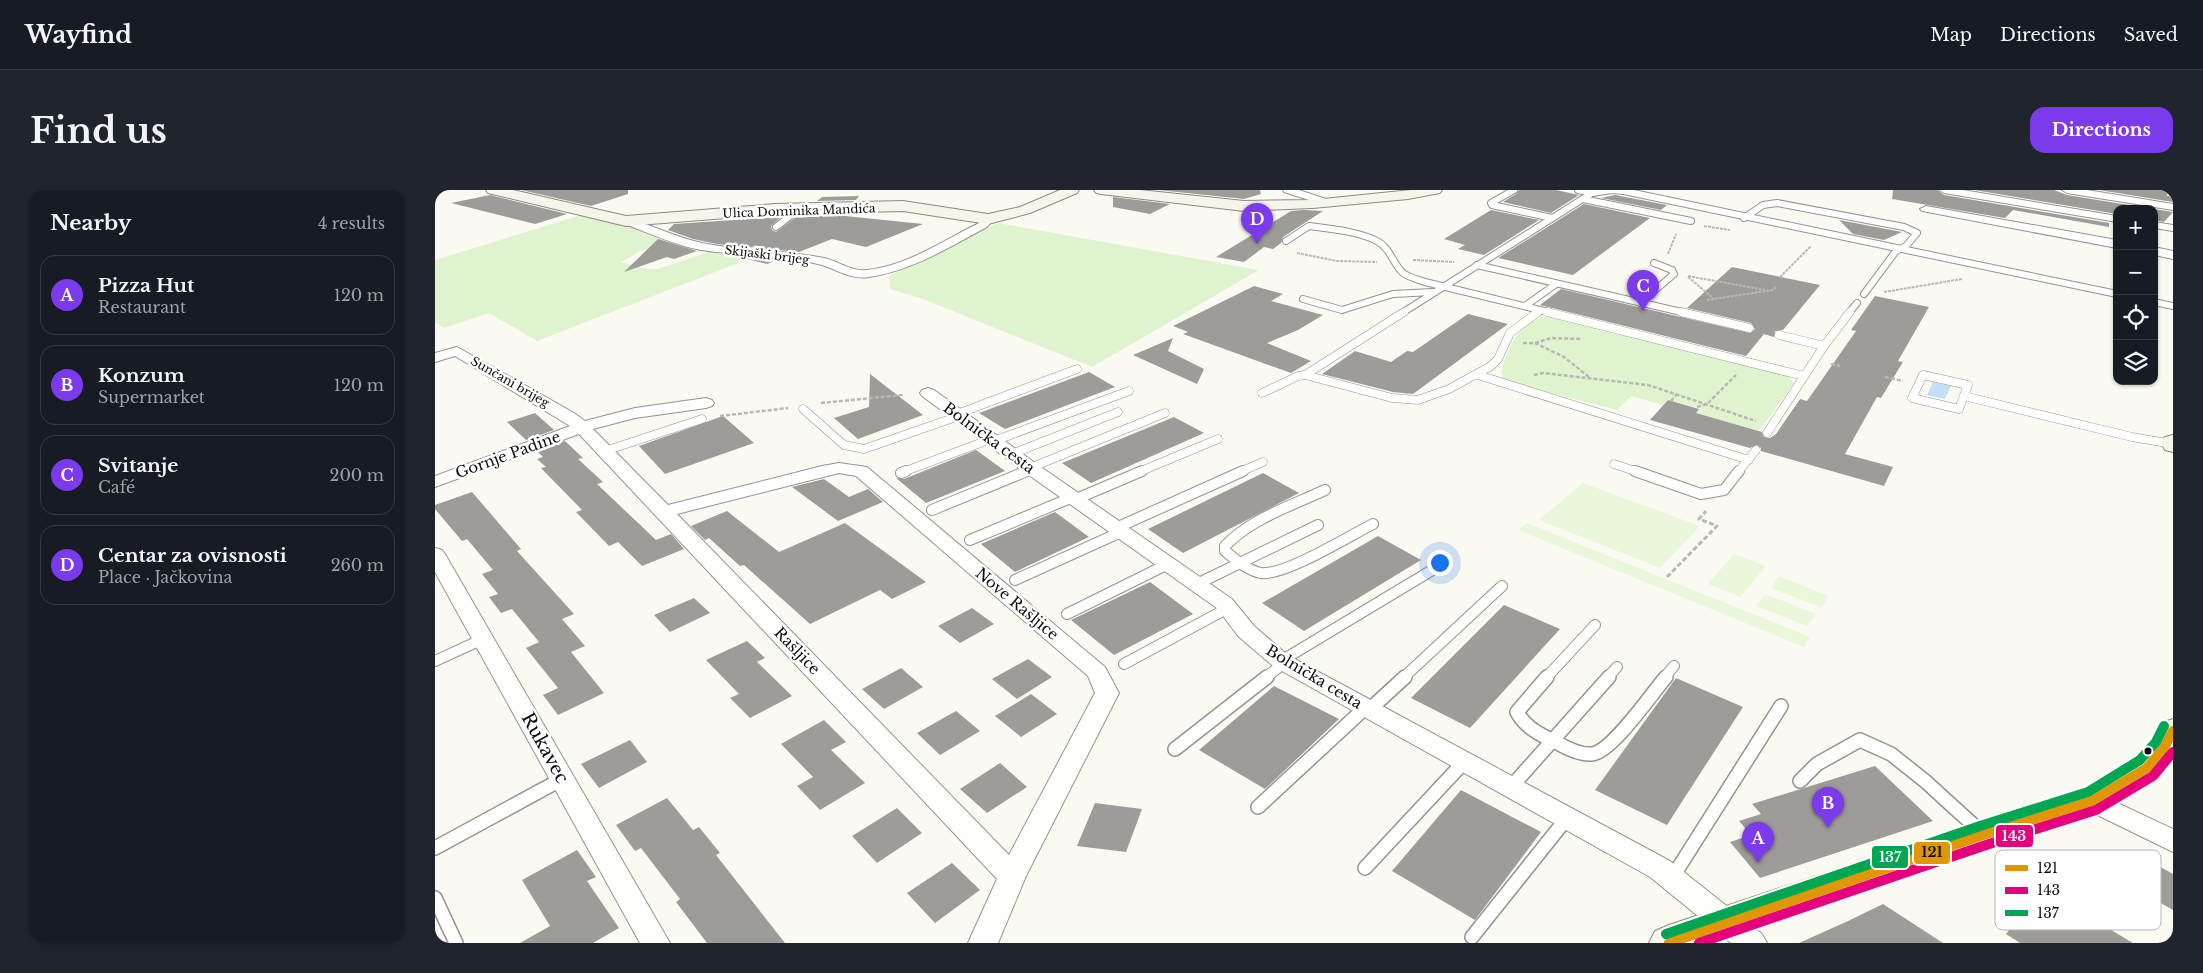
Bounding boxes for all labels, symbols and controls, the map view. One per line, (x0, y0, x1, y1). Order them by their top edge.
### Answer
text: Wayfind (25, 20, 132, 49)
text: Map (1930, 24, 1972, 46)
text: Directions (2000, 24, 2096, 46)
text: Saved (2124, 24, 2178, 46)
button: Directions (2030, 107, 2173, 153)
text: Find us (30, 109, 167, 152)
street label: Ulica Dominika Mandića (722, 200, 876, 221)
pin: D (1241, 203, 1273, 244)
map controls (2113, 205, 2158, 385)
button: + (2113, 205, 2158, 250)
text: Nearby (50, 210, 131, 236)
text: 4 results (318, 213, 385, 233)
street label: Skijaški brijeg (724, 242, 811, 267)
button: − (2113, 250, 2158, 295)
pin: C (1627, 270, 1659, 311)
text: Pizza Hut (98, 274, 194, 297)
text: A (61, 285, 73, 305)
text: 120 m (334, 285, 384, 305)
button: locate (2113, 295, 2158, 340)
text: Restaurant (98, 297, 186, 317)
button: layers (2113, 340, 2158, 385)
street label: Sunčani brijeg (468, 353, 553, 411)
text: Konzum (98, 364, 185, 387)
text: B (61, 375, 73, 395)
text: 120 m (334, 375, 384, 395)
text: Supermarket (98, 387, 205, 407)
street label: Bolnička cesta (940, 398, 1039, 478)
street label: Gornje Padine (453, 427, 563, 482)
text: Svitanje (98, 454, 178, 477)
text: C (60, 465, 74, 485)
text: 200 m (330, 465, 384, 485)
text: Café (98, 477, 135, 497)
text: Centar za ovisnosti (98, 544, 287, 567)
your location (1427, 550, 1453, 576)
text: D (60, 555, 74, 575)
text: 260 m (331, 555, 384, 575)
street label: Nove Rašljice (972, 563, 1063, 644)
text: Place · Jačkovina (98, 567, 232, 587)
street label: Rašljice (770, 623, 824, 678)
street label: Bolnička cesta (1263, 640, 1366, 713)
street label: Rukavec (517, 709, 574, 788)
unlabelled marker (2143, 746, 2153, 756)
pin: B (1812, 787, 1844, 828)
pin: A (1742, 822, 1774, 863)
line badge: 143 (1995, 824, 2034, 848)
text: 143 (2002, 827, 2026, 845)
line badge: 121 (1913, 841, 1951, 865)
text: 121 (1921, 843, 1943, 861)
line badge: 137 (1871, 845, 1909, 869)
text: 137 (1879, 848, 1902, 866)
legend (1995, 850, 2161, 930)
text: 121 (2037, 859, 2058, 877)
text: 143 (2037, 881, 2060, 899)
text: 137 (2037, 904, 2060, 922)

